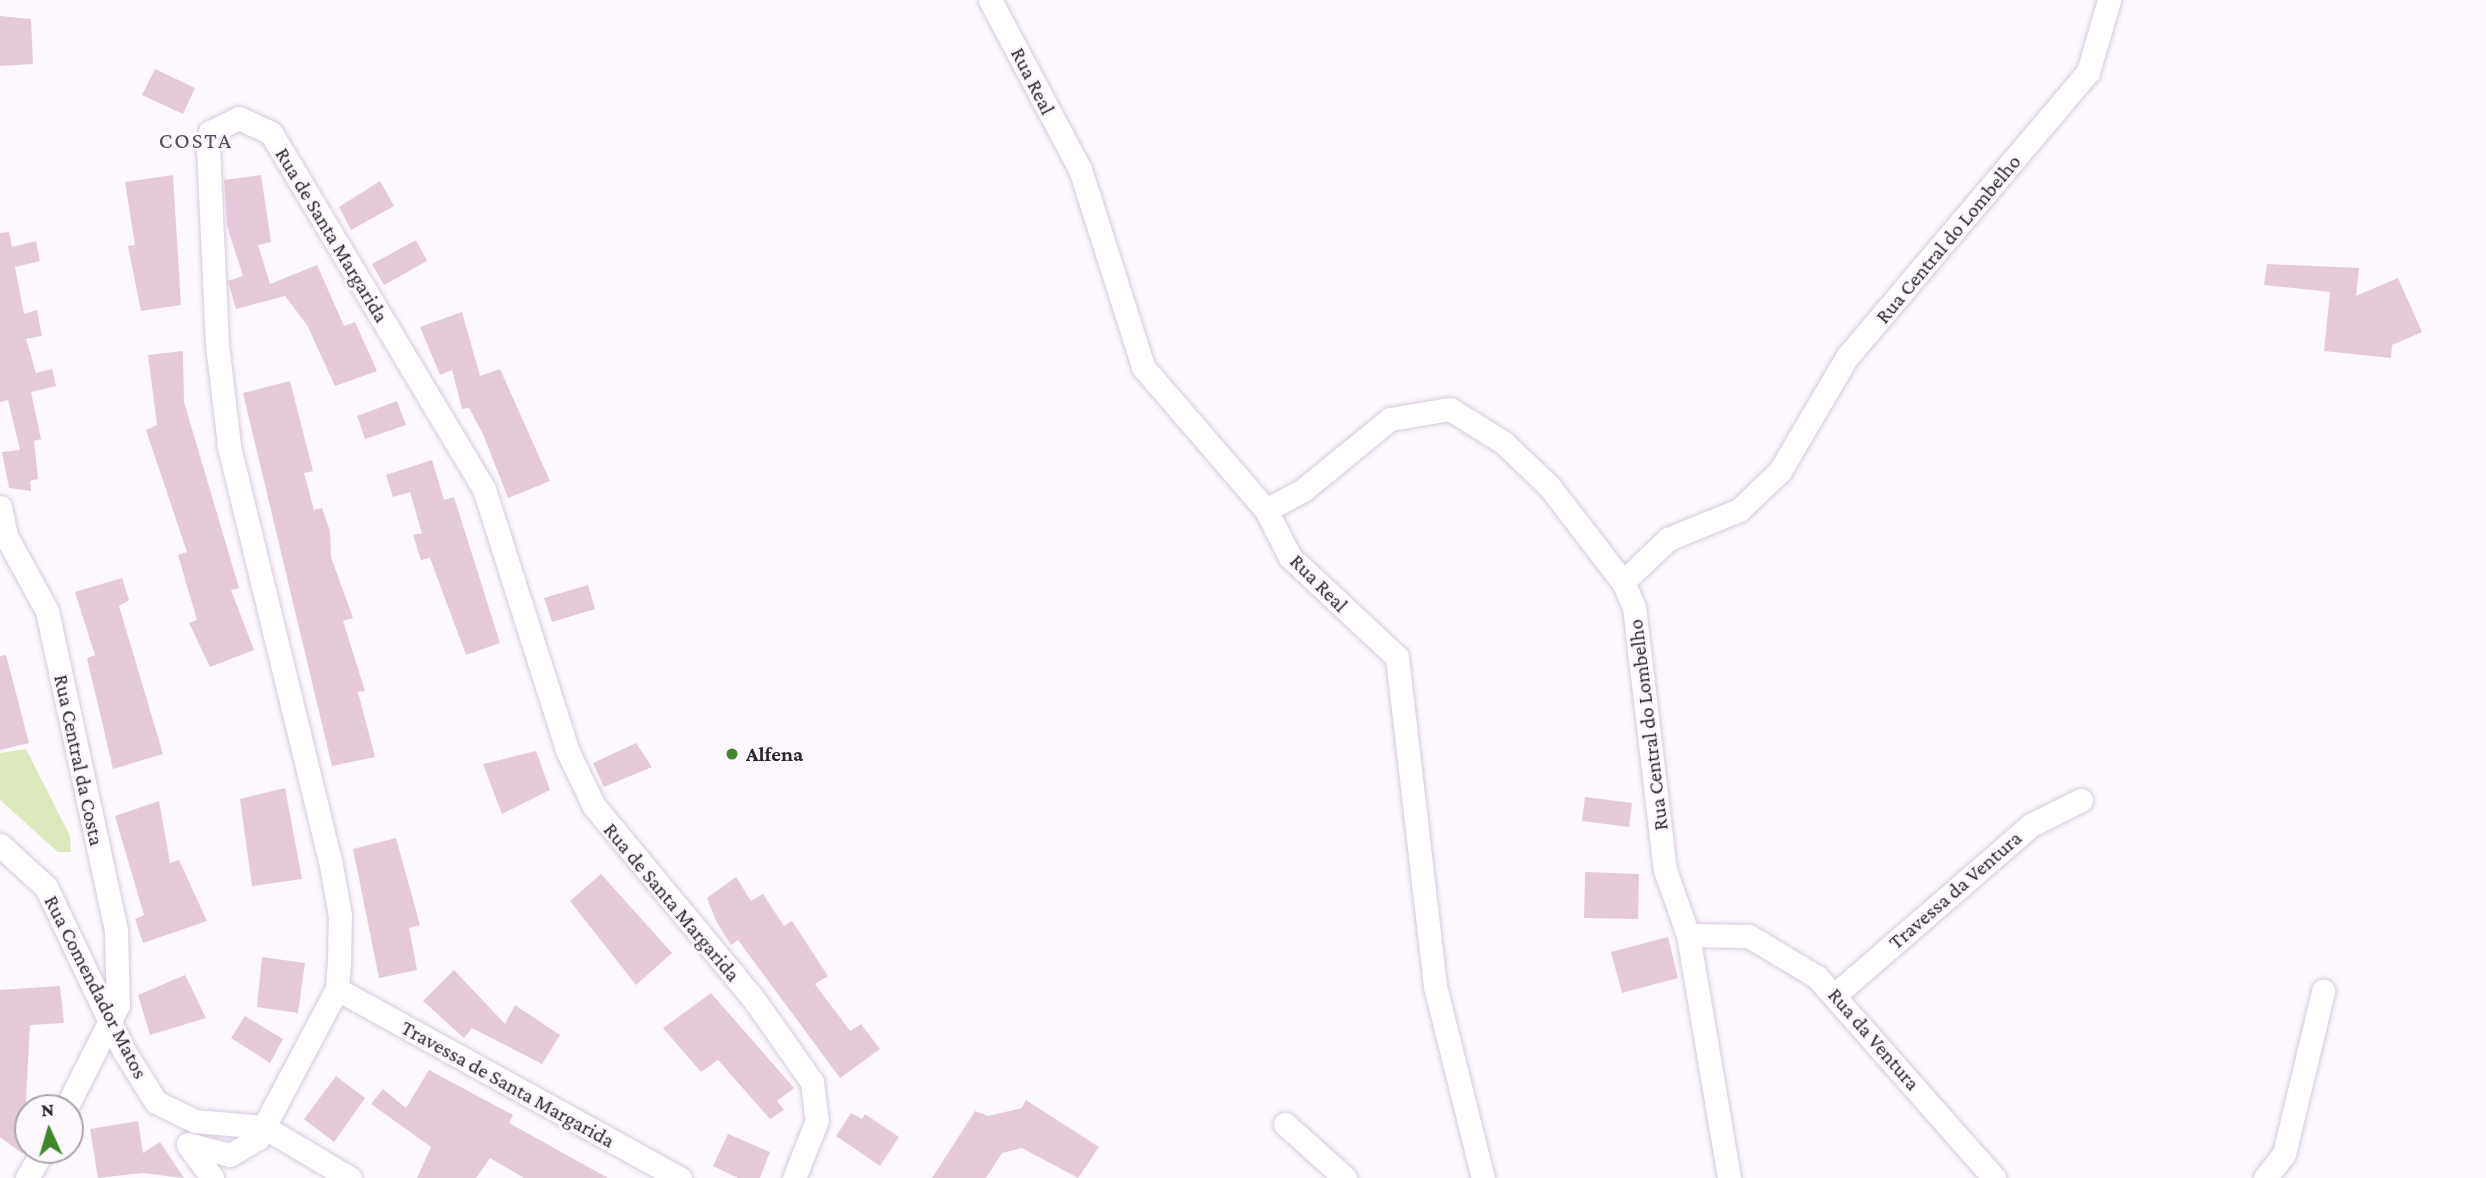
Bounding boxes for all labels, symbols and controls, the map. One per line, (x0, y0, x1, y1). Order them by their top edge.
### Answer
street label: Rua Real (1005, 43, 1061, 119)
district label: COSTA (159, 126, 233, 154)
street label: Rua de Santa Margarida (270, 143, 394, 327)
street label: Rua Central do Lombelho (1870, 149, 2026, 329)
street label: Rua Real (1285, 549, 1353, 617)
street label: Rua Central do Lombelho (1623, 618, 1673, 832)
street label: Rua Central da Costa (49, 672, 109, 848)
place label: Alfena (746, 741, 803, 767)
marker: Alfena (724, 746, 740, 762)
street label: Rua de Santa Margarida (598, 817, 746, 987)
street label: Travessa da Ventura (1883, 825, 2027, 955)
street label: Rua Comendador Matos (39, 891, 153, 1083)
street label: Rua da Ventura (1823, 983, 1925, 1095)
street label: Travessa de Santa Margarida (397, 1015, 619, 1153)
north arrow (14, 1094, 84, 1164)
text: N (40, 1099, 55, 1120)

